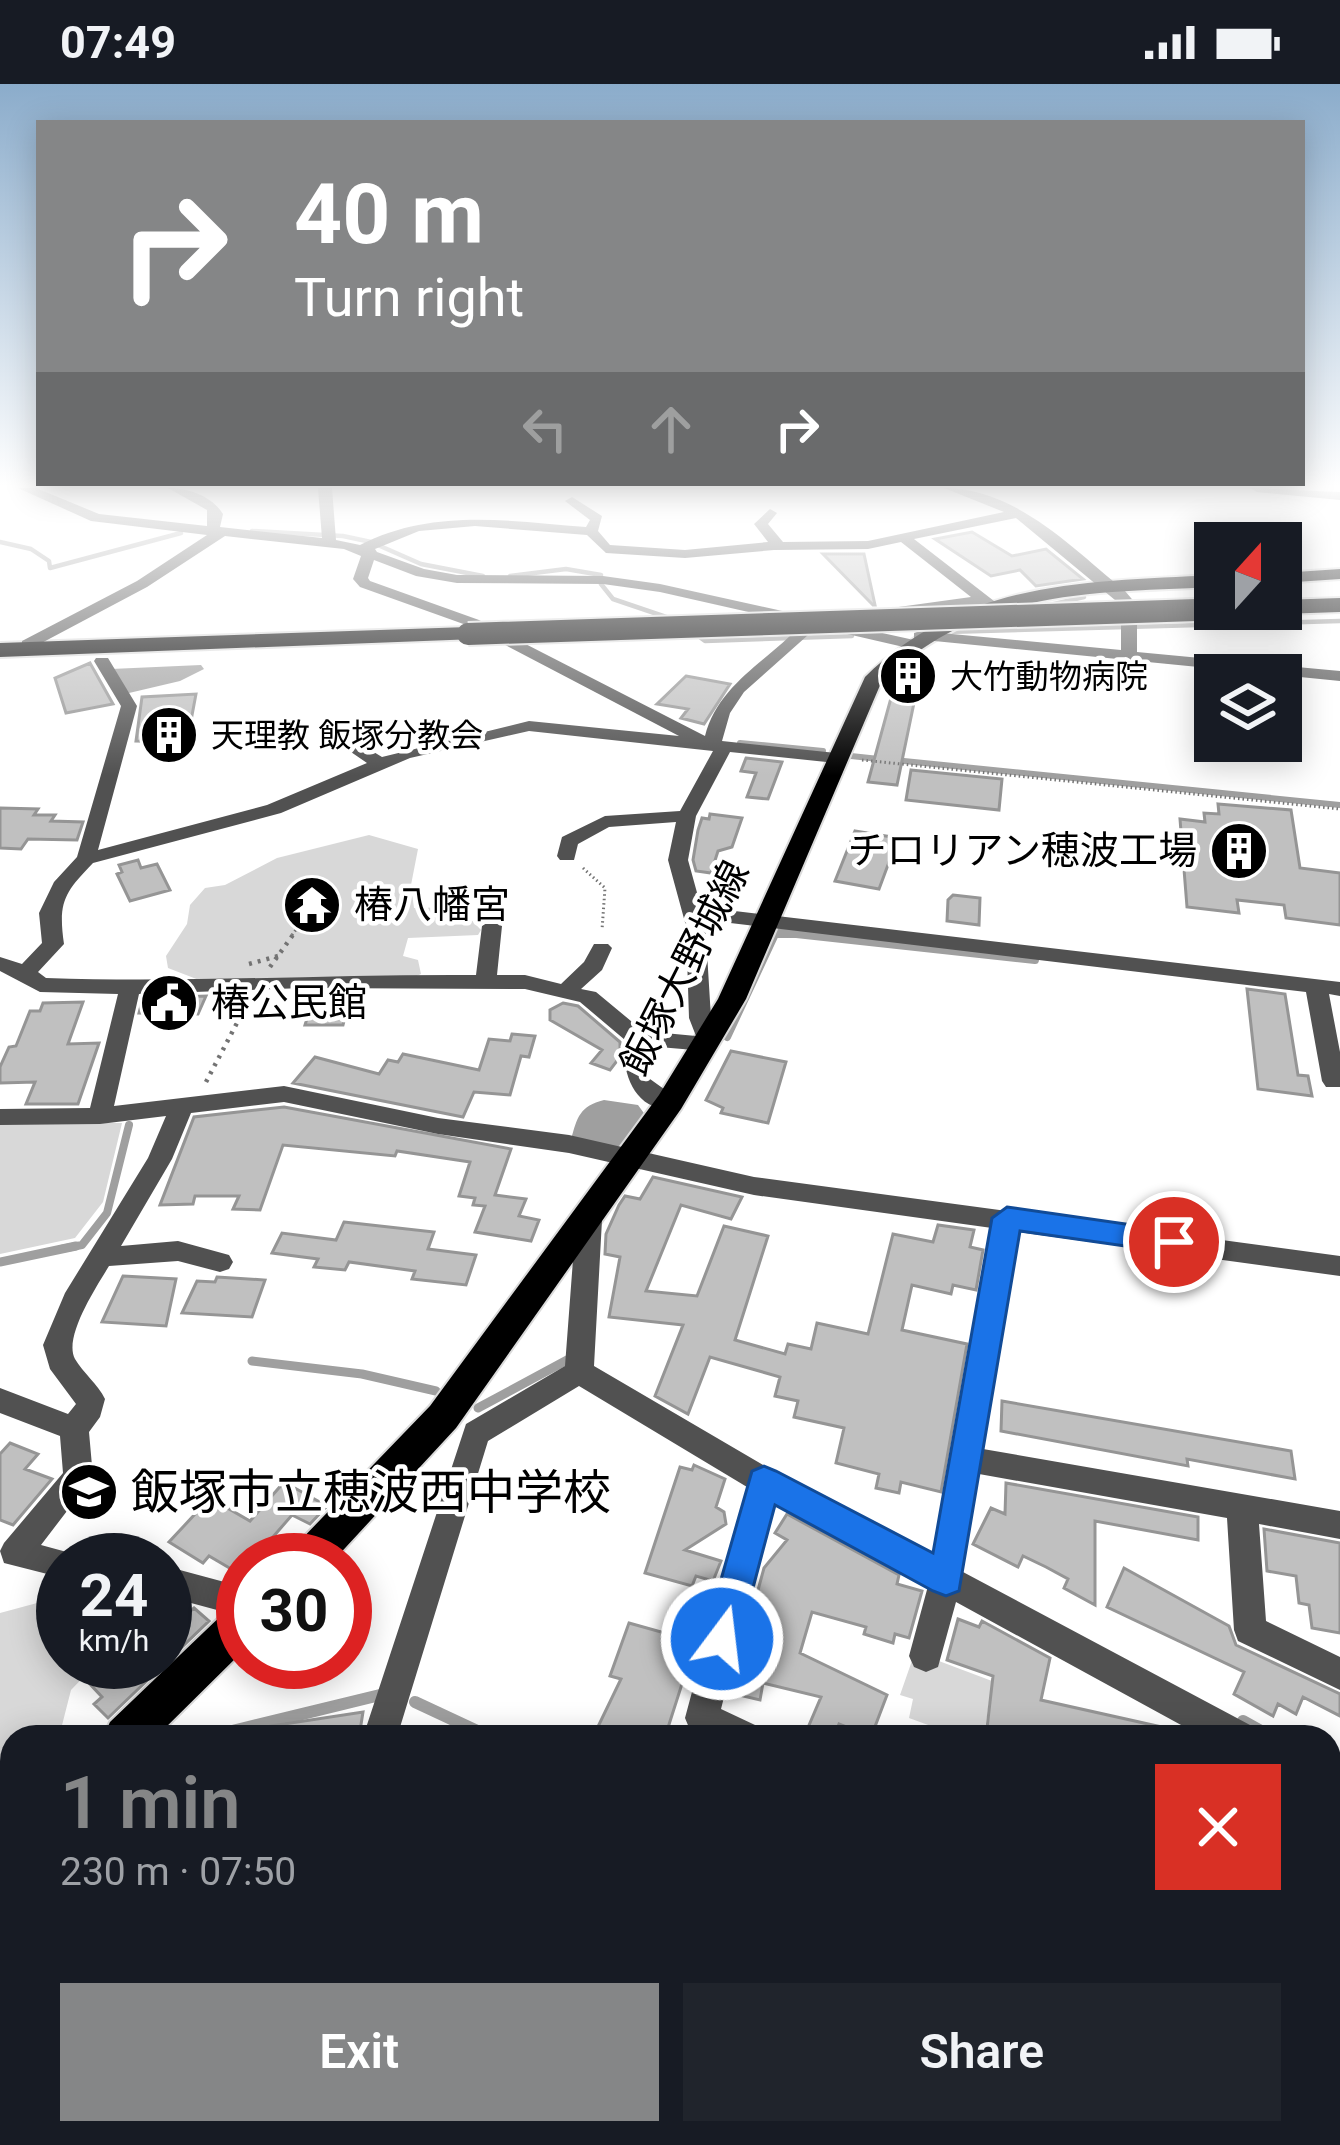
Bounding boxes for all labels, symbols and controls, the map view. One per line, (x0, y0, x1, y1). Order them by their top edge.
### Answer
text: 07:49 (60, 16, 176, 69)
text: 40 m (294, 165, 484, 264)
icon: right (96, 168, 252, 324)
text: Turn right (294, 266, 524, 329)
icon: left (512, 396, 578, 462)
icon: ahead (638, 396, 704, 462)
icon: right (764, 396, 830, 462)
north arrow (1194, 522, 1302, 630)
map controls (1194, 522, 1302, 762)
building icon: 大竹動物病院 (877, 645, 939, 707)
button: layers (1194, 654, 1302, 762)
place label: 大竹動物病院 (950, 657, 1148, 696)
building icon: 天理教 飯塚分教会 (138, 704, 200, 766)
place label: 天理教 飯塚分教会 (211, 716, 483, 755)
building icon: チロリアン穂波工場 (1208, 820, 1270, 882)
place label: チロリアン穂波工場 (848, 828, 1197, 874)
street label: 飯塚大野城線 (611, 853, 759, 1083)
temple icon: 椿八幡宮 (281, 874, 343, 936)
place label: 椿八幡宮 (354, 882, 510, 928)
public building icon: 椿公民館 (138, 972, 200, 1034)
place label: 椿公民館 (211, 980, 367, 1026)
pin (1123, 1191, 1225, 1293)
icon: arrive (1141, 1209, 1207, 1275)
school or university icon: 飯塚市立穂波西中学校 (58, 1461, 120, 1523)
place label: 飯塚市立穂波西中学校 (131, 1464, 611, 1521)
speed limit sign: 30 (216, 1533, 372, 1689)
text: 24 (80, 1560, 148, 1631)
position arrow (659, 1576, 785, 1702)
text: km/h (79, 1623, 149, 1658)
text: 1 min (60, 1761, 241, 1846)
button: close (1155, 1764, 1281, 1890)
text: 230 m · 07:50 (60, 1849, 296, 1895)
button: Exit (60, 1983, 659, 2121)
button: Share (683, 1983, 1281, 2121)

